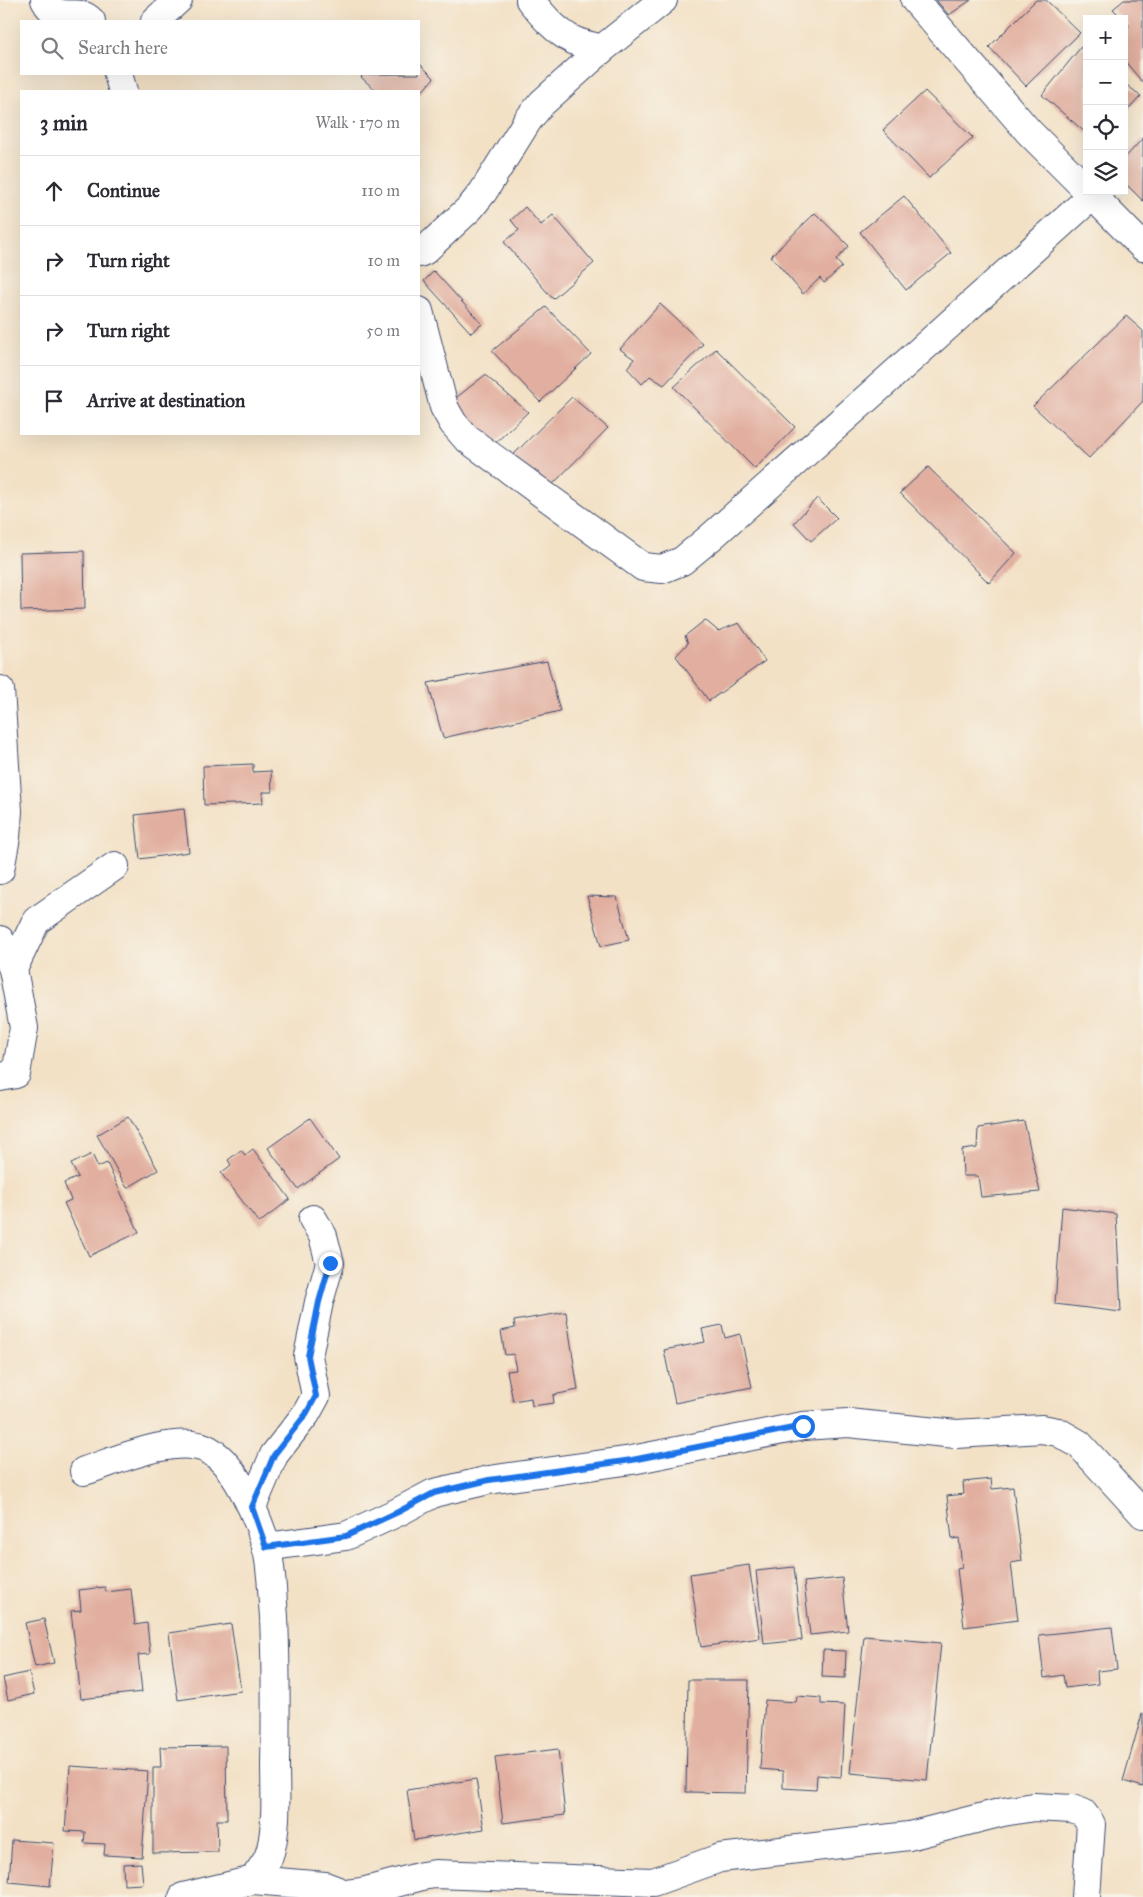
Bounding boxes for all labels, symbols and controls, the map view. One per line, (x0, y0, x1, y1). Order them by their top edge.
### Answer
map controls (1083, 15, 1128, 195)
button: + (1083, 15, 1128, 60)
search box (20, 20, 420, 75)
icon: search (38, 34, 66, 62)
text: Search here (78, 36, 168, 59)
button: − (1083, 60, 1128, 105)
button: locate (1083, 105, 1128, 150)
text: 3 min (40, 110, 88, 136)
text: Walk · 170 m (316, 113, 400, 132)
button: layers (1083, 150, 1128, 195)
icon: ahead (40, 177, 68, 205)
text: Continue (87, 179, 160, 202)
text: 110 m (361, 181, 400, 200)
icon: right (40, 247, 68, 275)
text: Turn right (87, 249, 170, 272)
text: 10 m (368, 251, 400, 270)
icon: right (40, 317, 68, 345)
text: Turn right (87, 319, 170, 342)
text: 50 m (366, 321, 400, 340)
icon: arrive (40, 387, 68, 415)
text: Arrive at destination (87, 389, 245, 412)
route end (319, 1252, 342, 1275)
route start (792, 1415, 815, 1438)

